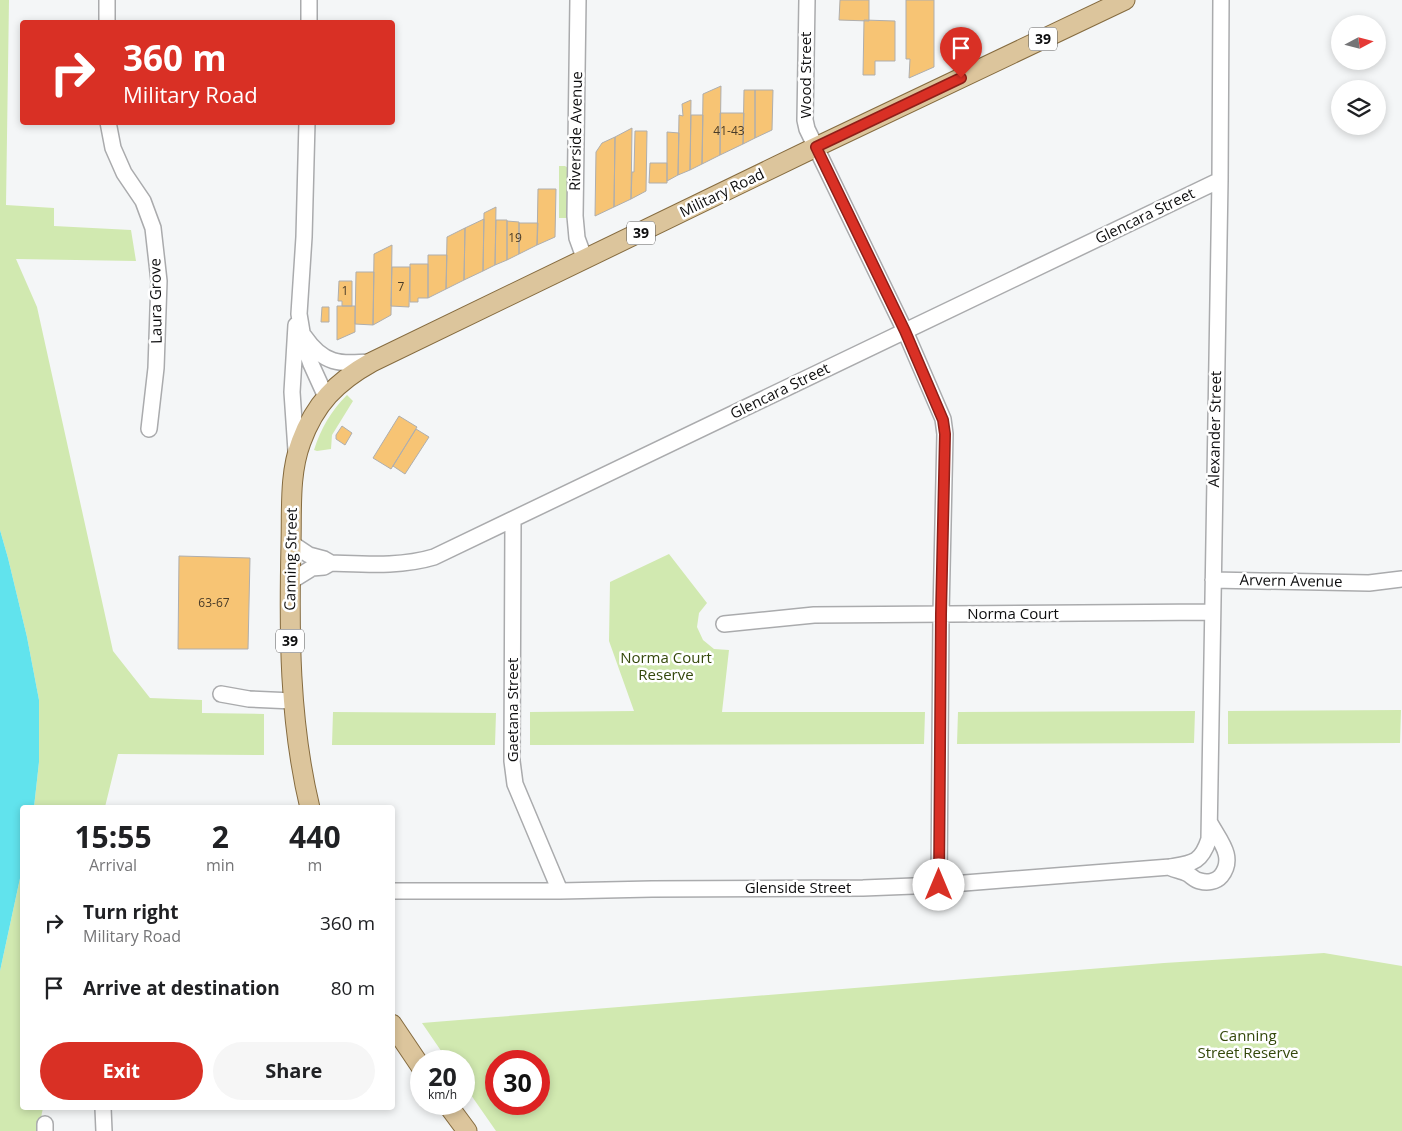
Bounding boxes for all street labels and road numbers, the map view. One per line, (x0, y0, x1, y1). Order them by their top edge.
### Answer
road number: 39 (1029, 28, 1057, 50)
street label: Wood Street (795, 32, 815, 118)
street label: Riverside Avenue (564, 71, 586, 191)
street label: Military Road (676, 163, 767, 221)
street label: Glencara Street (1092, 182, 1198, 248)
road number: 39 (627, 222, 655, 244)
street label: Laura Grove (144, 258, 166, 344)
street label: Glencara Street (727, 357, 833, 423)
street label: Alexander Street (1203, 371, 1225, 487)
street label: Canning Street (279, 507, 301, 611)
street label: Arvern Avenue (1239, 569, 1343, 591)
street label: Norma Court (967, 603, 1059, 623)
road number: 39 (276, 630, 304, 652)
street label: Gaetana Street (502, 658, 522, 762)
street label: Glenside Street (745, 877, 851, 897)

